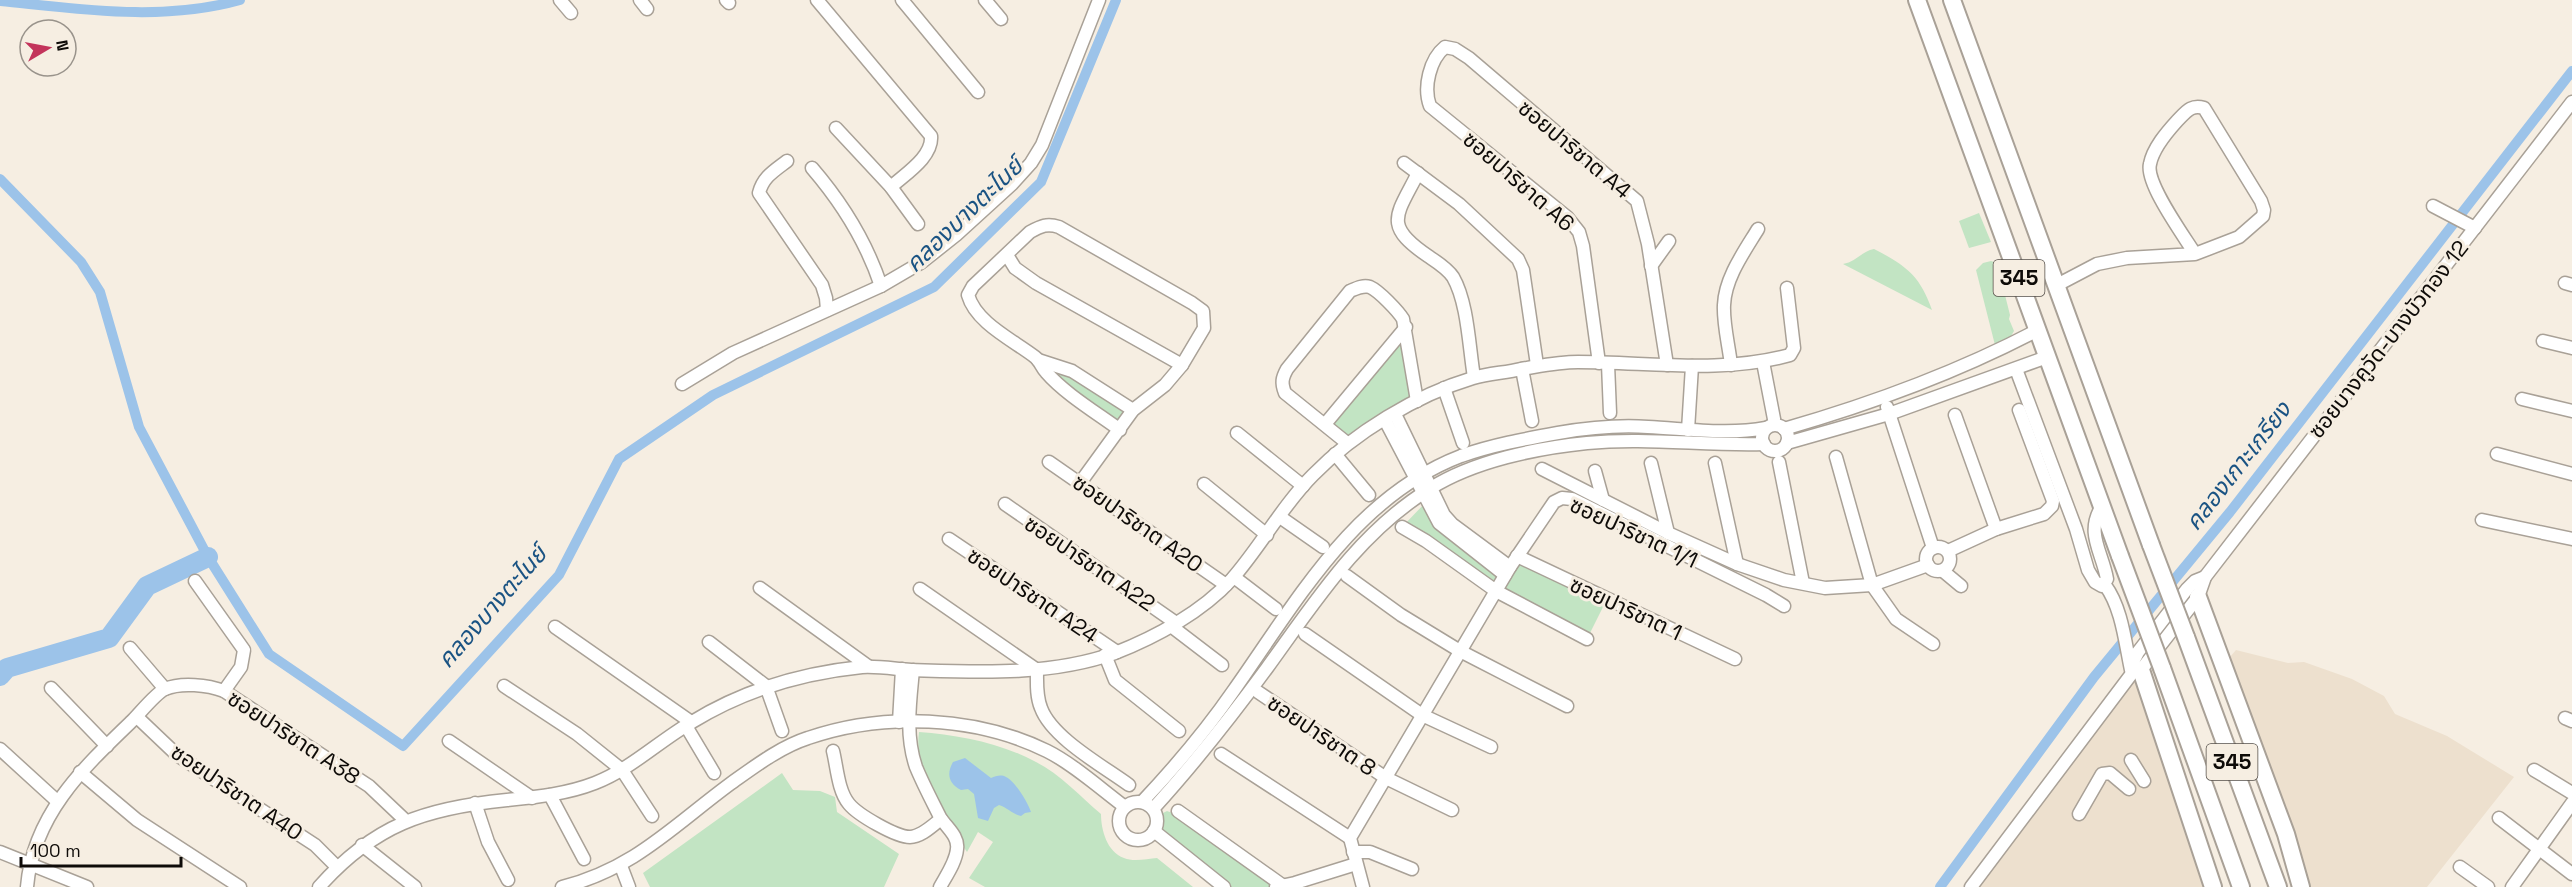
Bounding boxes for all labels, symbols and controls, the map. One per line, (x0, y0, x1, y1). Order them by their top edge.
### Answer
north arrow (18, 18, 78, 78)
text: N (51, 38, 74, 53)
street label: ซอยปาริชาต A4 (1513, 94, 1638, 205)
street label: ซอยปาริชาต A6 (1457, 125, 1581, 237)
water label: คลองบางตะไนย์ (898, 148, 1032, 278)
street label: ซอยบางคูวัด-บางบัวทอง 12 (2302, 234, 2474, 444)
road number: 345 (1994, 260, 2044, 296)
water label: คลองเกาะเกรียง (2178, 394, 2298, 536)
street label: ซอยปาริชาต A20 (1067, 468, 1209, 578)
street label: ซอยปาริชาต 1/1 (1565, 490, 1703, 574)
street label: ซอยปาริชาต A22 (1019, 509, 1161, 617)
water label: คลองบางตะไนย์ (430, 536, 556, 674)
street label: ซอยปาริชาต A24 (962, 541, 1104, 649)
street label: ซอยปาริชาต 1 (1565, 570, 1687, 646)
street label: ซอยปาริชาต A38 (222, 684, 366, 790)
street label: ซอยปาริชาต 8 (1262, 688, 1382, 782)
street label: ซอยปาริชาต A40 (166, 738, 308, 846)
road number: 345 (2206, 744, 2258, 780)
scale bar (21, 830, 182, 868)
text: 100 m (30, 839, 81, 862)

